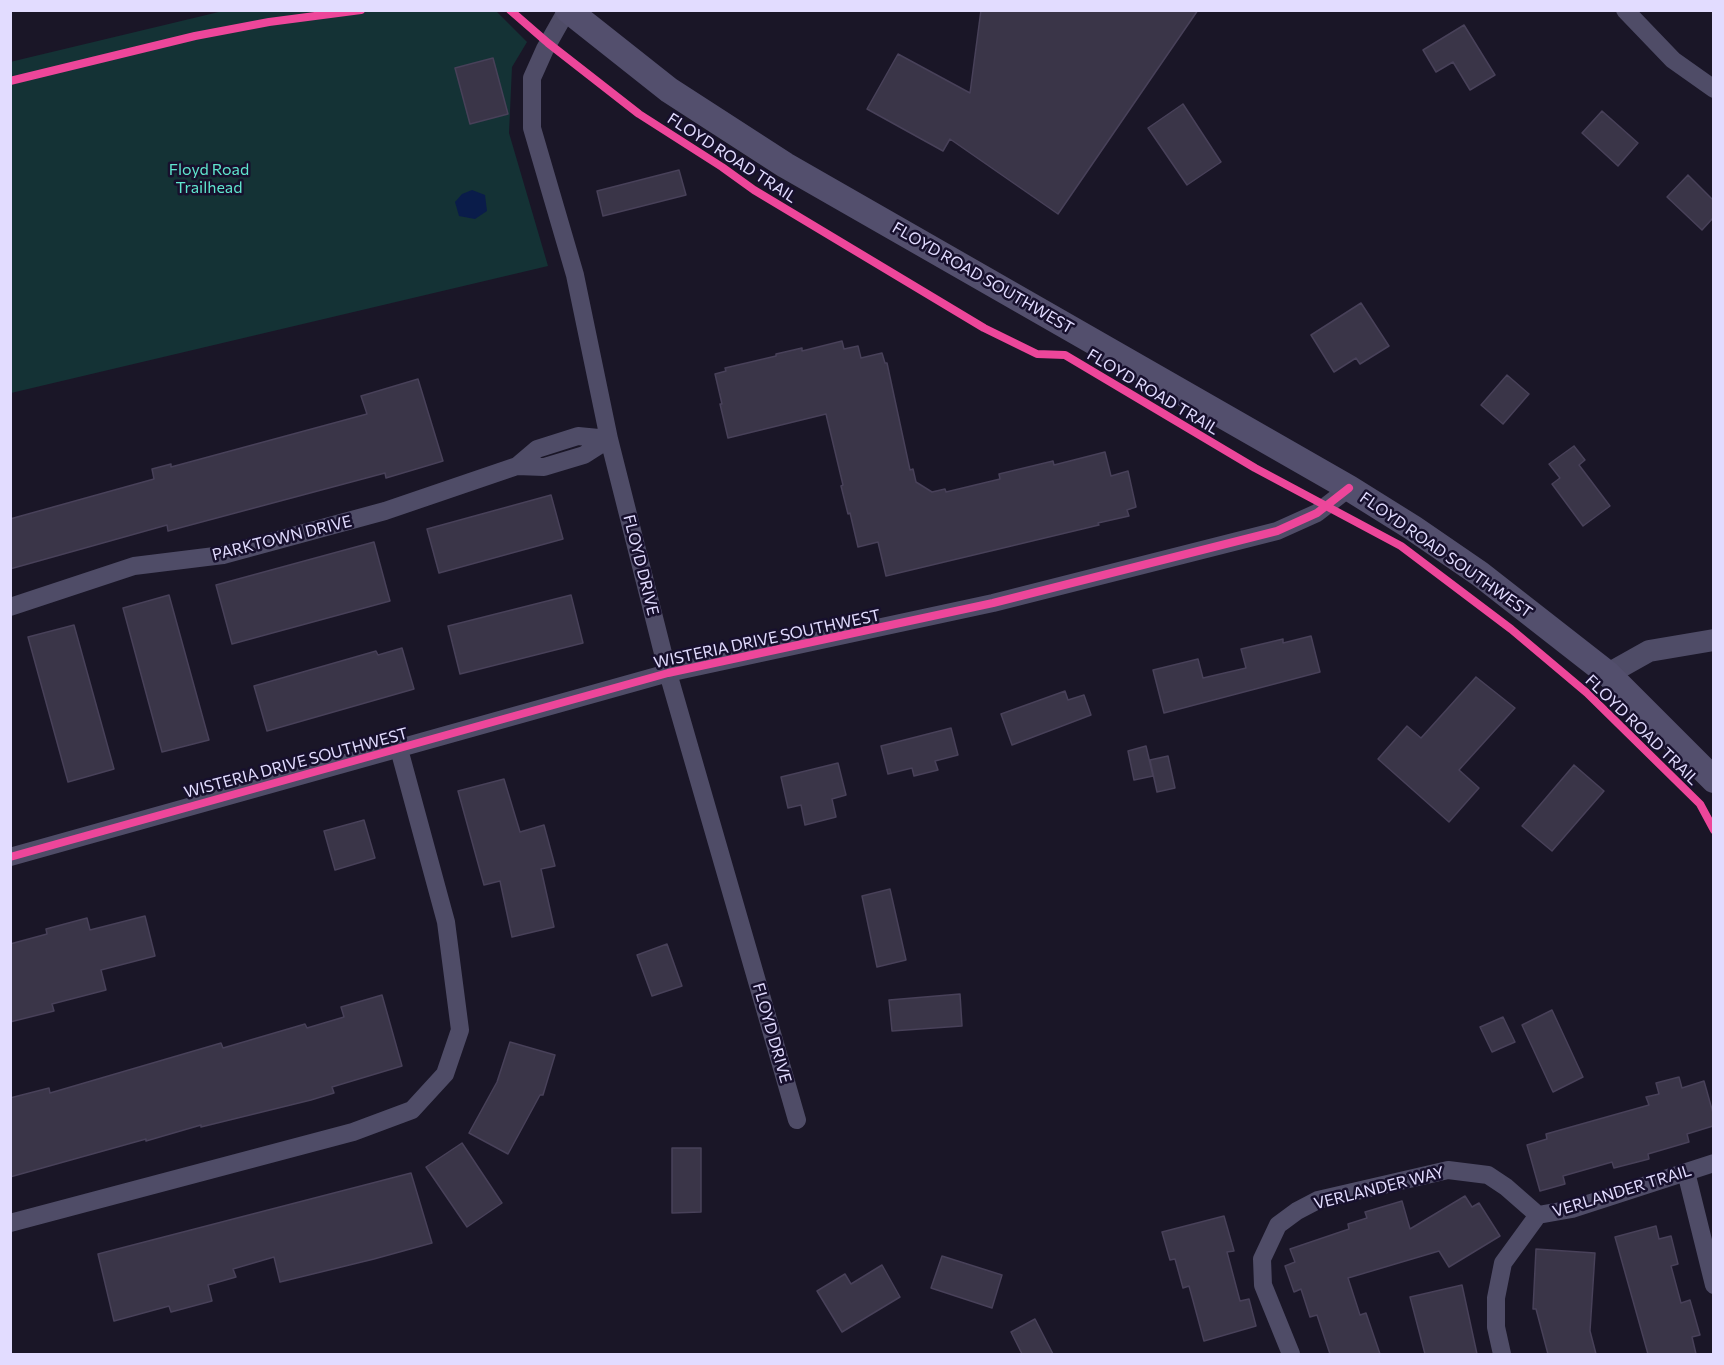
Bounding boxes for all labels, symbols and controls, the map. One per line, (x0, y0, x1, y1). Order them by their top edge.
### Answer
street label: FLOYD ROAD TRAIL (664, 109, 800, 207)
park label: Floyd Road Trailhead (169, 160, 249, 198)
street label: FLOYD ROAD SOUTHWEST (889, 218, 1077, 338)
street label: FLOYD ROAD TRAIL (1084, 345, 1222, 439)
street label: FLOYD ROAD SOUTHWEST (1356, 488, 1536, 622)
street label: PARKTOWN DRIVE (210, 511, 354, 565)
street label: FLOYD DRIVE (619, 513, 663, 617)
street label: WISTERIA DRIVE SOUTHWEST (652, 606, 882, 672)
street label: FLOYD ROAD TRAIL (1581, 671, 1703, 789)
street label: WISTERIA DRIVE SOUTHWEST (182, 724, 410, 802)
street label: FLOYD DRIVE (749, 981, 795, 1085)
street label: VERLANDER TRAIL (1550, 1161, 1694, 1221)
street label: VERLANDER WAY (1312, 1163, 1446, 1213)

